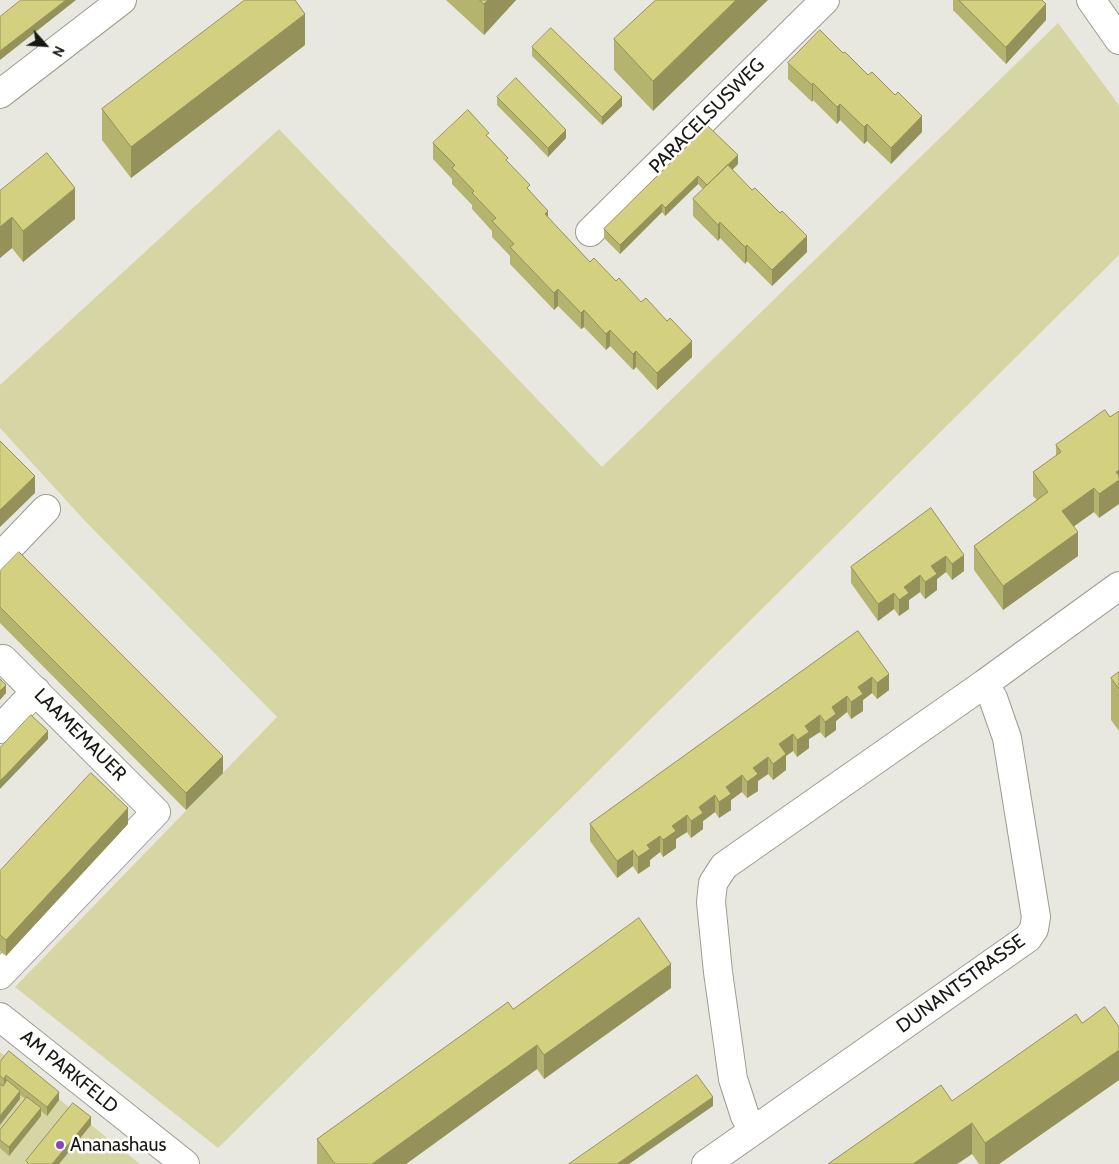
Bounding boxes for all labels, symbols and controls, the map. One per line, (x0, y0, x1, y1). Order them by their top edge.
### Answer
north arrow (20, 20, 70, 70)
text: N (48, 43, 69, 60)
street label: PARACELSUSWEG (645, 54, 769, 178)
street label: LAAMEMAUER (29, 684, 131, 786)
street label: DUNANTSTRASSE (892, 930, 1030, 1038)
street label: AM PARKFELD (15, 1026, 123, 1118)
place label: Ananashaus (70, 1134, 166, 1156)
marker: Ananashaus (54, 1139, 66, 1151)

